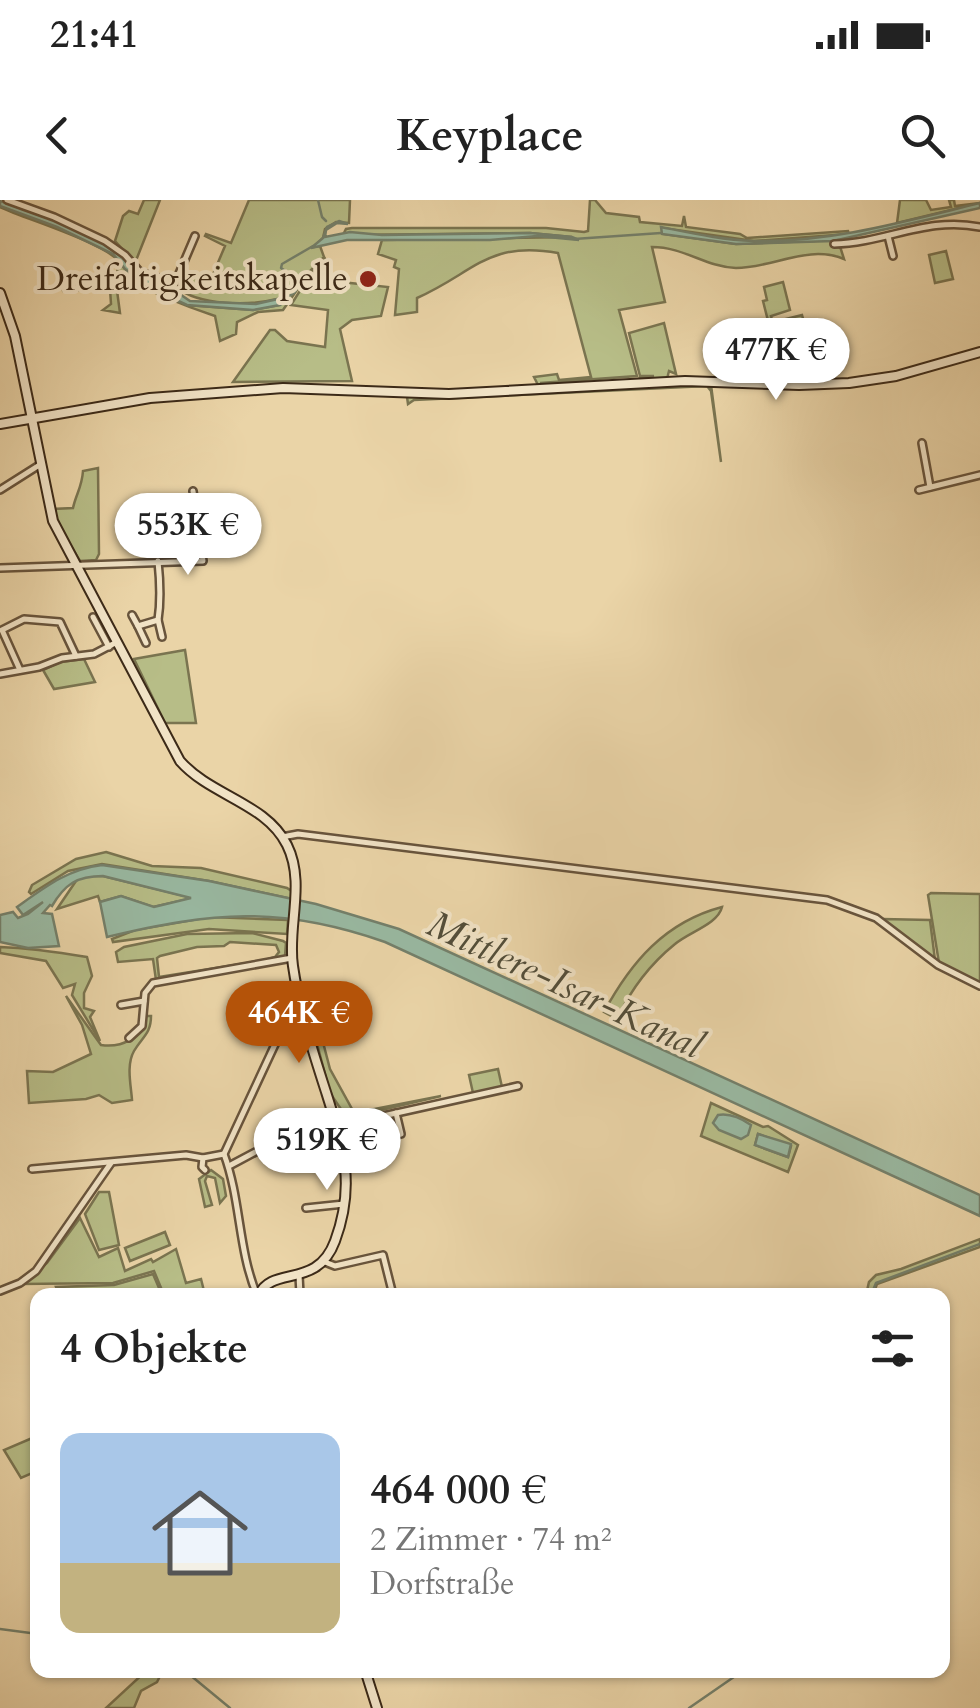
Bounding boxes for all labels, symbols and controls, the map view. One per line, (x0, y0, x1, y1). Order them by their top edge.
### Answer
text: 21:41 (50, 9, 139, 61)
text: Keyplace (396, 105, 584, 166)
icon: back (30, 108, 85, 163)
icon: search (895, 108, 950, 163)
place label: Dreifaltigkeitskapelle (37, 255, 348, 303)
marker: Dreifaltigkeitskapelle (357, 268, 379, 290)
pin: 477K € (695, 318, 857, 403)
text: 477K € (725, 328, 827, 372)
pin: 553K € (107, 493, 269, 578)
text: 553K € (137, 503, 239, 547)
water label: Mittlere-Isar-Kanal (419, 898, 713, 1072)
pin: 464K € (218, 981, 380, 1066)
text: 464K € (248, 991, 350, 1035)
pin: 519K € (246, 1108, 408, 1193)
text: 519K € (276, 1118, 378, 1162)
text: 4 Objekte (60, 1320, 248, 1377)
icon: filters (865, 1321, 920, 1376)
text: 464 000 € (370, 1461, 547, 1518)
icon: home (140, 1473, 260, 1593)
text: 2 Zimmer · 74 m² (370, 1518, 612, 1562)
text: Dorfstraße (370, 1562, 515, 1606)

